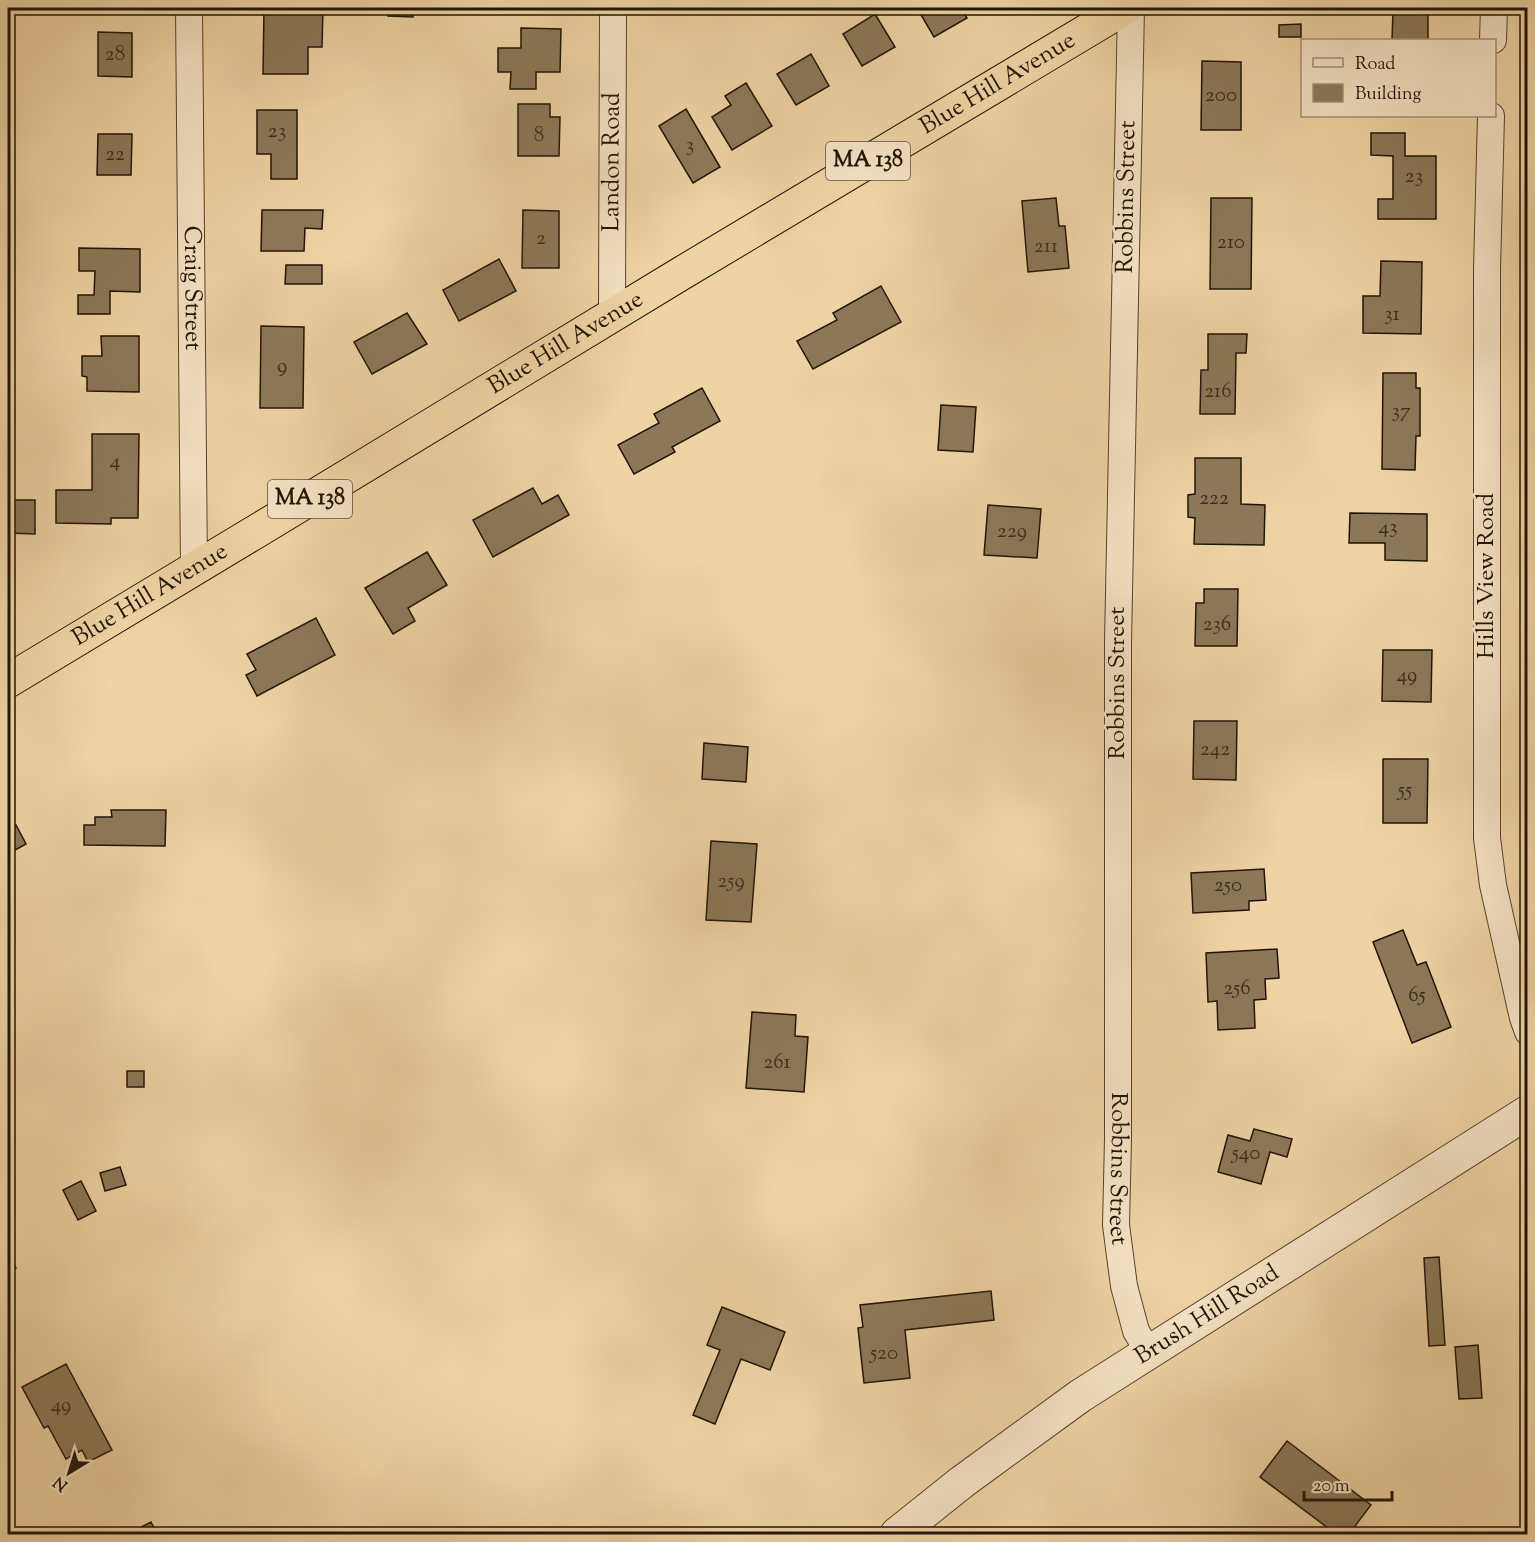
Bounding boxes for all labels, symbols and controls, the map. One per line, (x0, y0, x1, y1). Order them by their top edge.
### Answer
street label: Blue Hill Avenue (914, 24, 1082, 144)
legend (1301, 39, 1496, 117)
house number: 28 (105, 40, 125, 70)
text: Road (1355, 52, 1395, 78)
house number: 200 (1205, 81, 1237, 111)
text: Building (1355, 82, 1421, 108)
street label: Landon Road (595, 92, 630, 232)
house number: 23 (268, 117, 286, 147)
street label: Robbins Street (1109, 120, 1145, 274)
house number: 8 (534, 121, 544, 151)
house number: 3 (686, 131, 694, 161)
house number: 22 (105, 140, 125, 170)
road number: MA 138 (826, 142, 910, 180)
house number: 23 (1405, 162, 1423, 192)
house number: 2 (536, 224, 546, 254)
street label: Craig Street (174, 226, 209, 350)
house number: 210 (1217, 228, 1245, 258)
house number: 211 (1034, 232, 1058, 262)
street label: Blue Hill Avenue (482, 283, 650, 404)
house number: 31 (1384, 300, 1400, 330)
house number: 9 (277, 352, 287, 382)
house number: 216 (1204, 377, 1232, 407)
house number: 37 (1391, 397, 1411, 427)
house number: 4 (110, 447, 120, 477)
road number: MA 138 (268, 480, 352, 518)
house number: 222 (1199, 484, 1229, 514)
street label: Hills View Road (1470, 492, 1504, 659)
house number: 43 (1378, 513, 1398, 543)
house number: 229 (997, 517, 1027, 547)
street label: Blue Hill Avenue (66, 535, 234, 655)
street label: Robbins Street (1101, 607, 1135, 759)
house number: 236 (1203, 610, 1231, 640)
house number: 49 (1397, 661, 1417, 691)
house number: 242 (1200, 735, 1230, 765)
house number: 55 (1397, 776, 1412, 806)
house number: 259 (717, 867, 745, 897)
house number: 250 (1214, 871, 1242, 901)
house number: 256 (1223, 974, 1251, 1004)
house number: 65 (1408, 981, 1426, 1011)
house number: 261 (763, 1048, 791, 1078)
street label: Robbins Street (1099, 1092, 1136, 1247)
house number: 540 (1231, 1139, 1260, 1169)
street label: Brush Hill Road (1129, 1257, 1286, 1374)
house number: 520 (869, 1339, 898, 1369)
house number: 49 (51, 1391, 71, 1421)
north arrow (39, 1443, 99, 1503)
scale bar (1304, 1464, 1392, 1502)
text: N (49, 1470, 73, 1496)
text: 20 m (1313, 1474, 1350, 1500)

